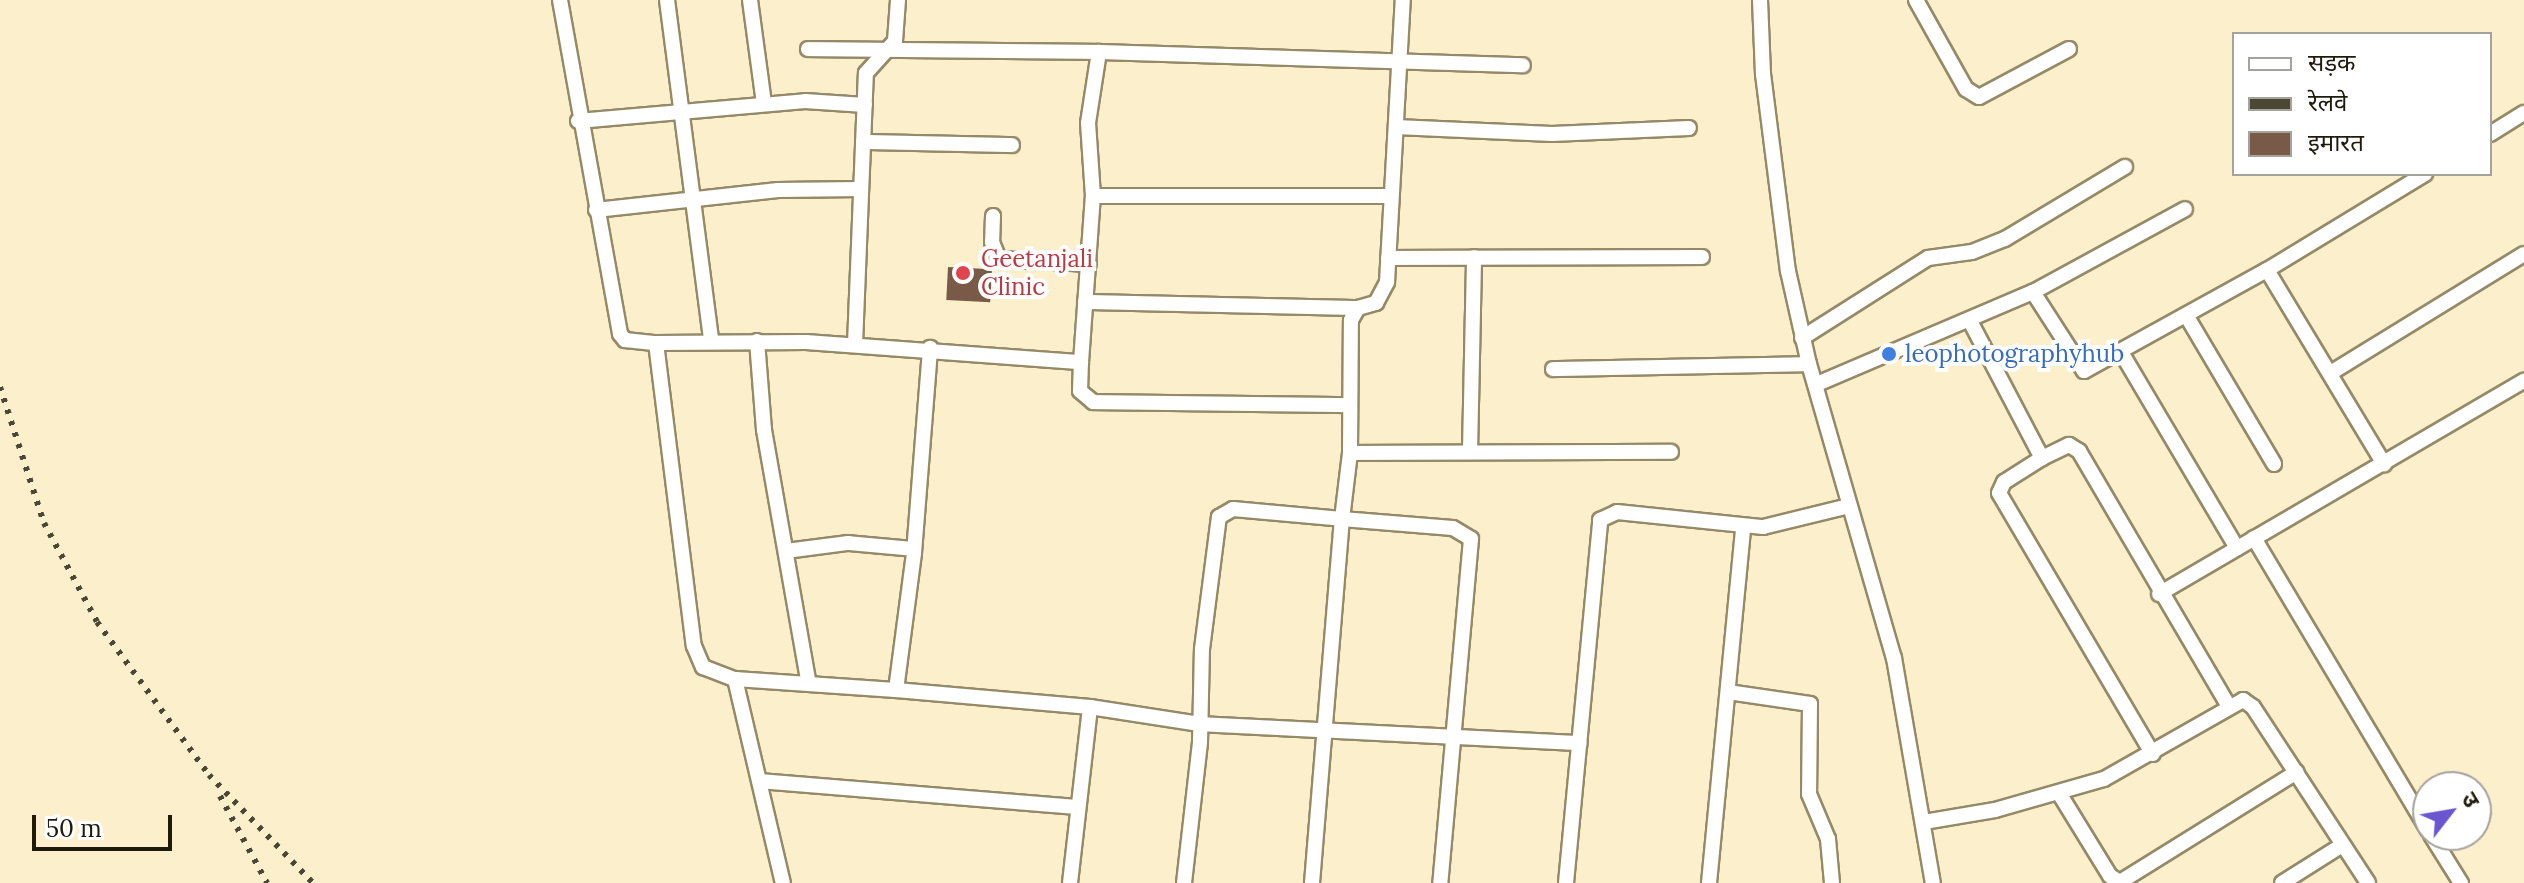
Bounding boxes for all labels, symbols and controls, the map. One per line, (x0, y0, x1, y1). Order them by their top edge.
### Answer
legend (2232, 32, 2492, 176)
text: सड़क (2308, 47, 2356, 78)
text: रेलवे (2308, 87, 2347, 118)
text: इमारत (2308, 127, 2364, 158)
place label: Geetanjali Clinic (981, 245, 1093, 301)
marker: Geetanjali Clinic (952, 262, 974, 284)
place label: leophotographyhub (1905, 340, 2124, 368)
marker: leophotographyhub (1880, 345, 1898, 363)
north arrow (2412, 771, 2492, 851)
text: उ (2456, 787, 2486, 812)
scale bar (36, 799, 176, 849)
text: 50 m (46, 813, 102, 844)

